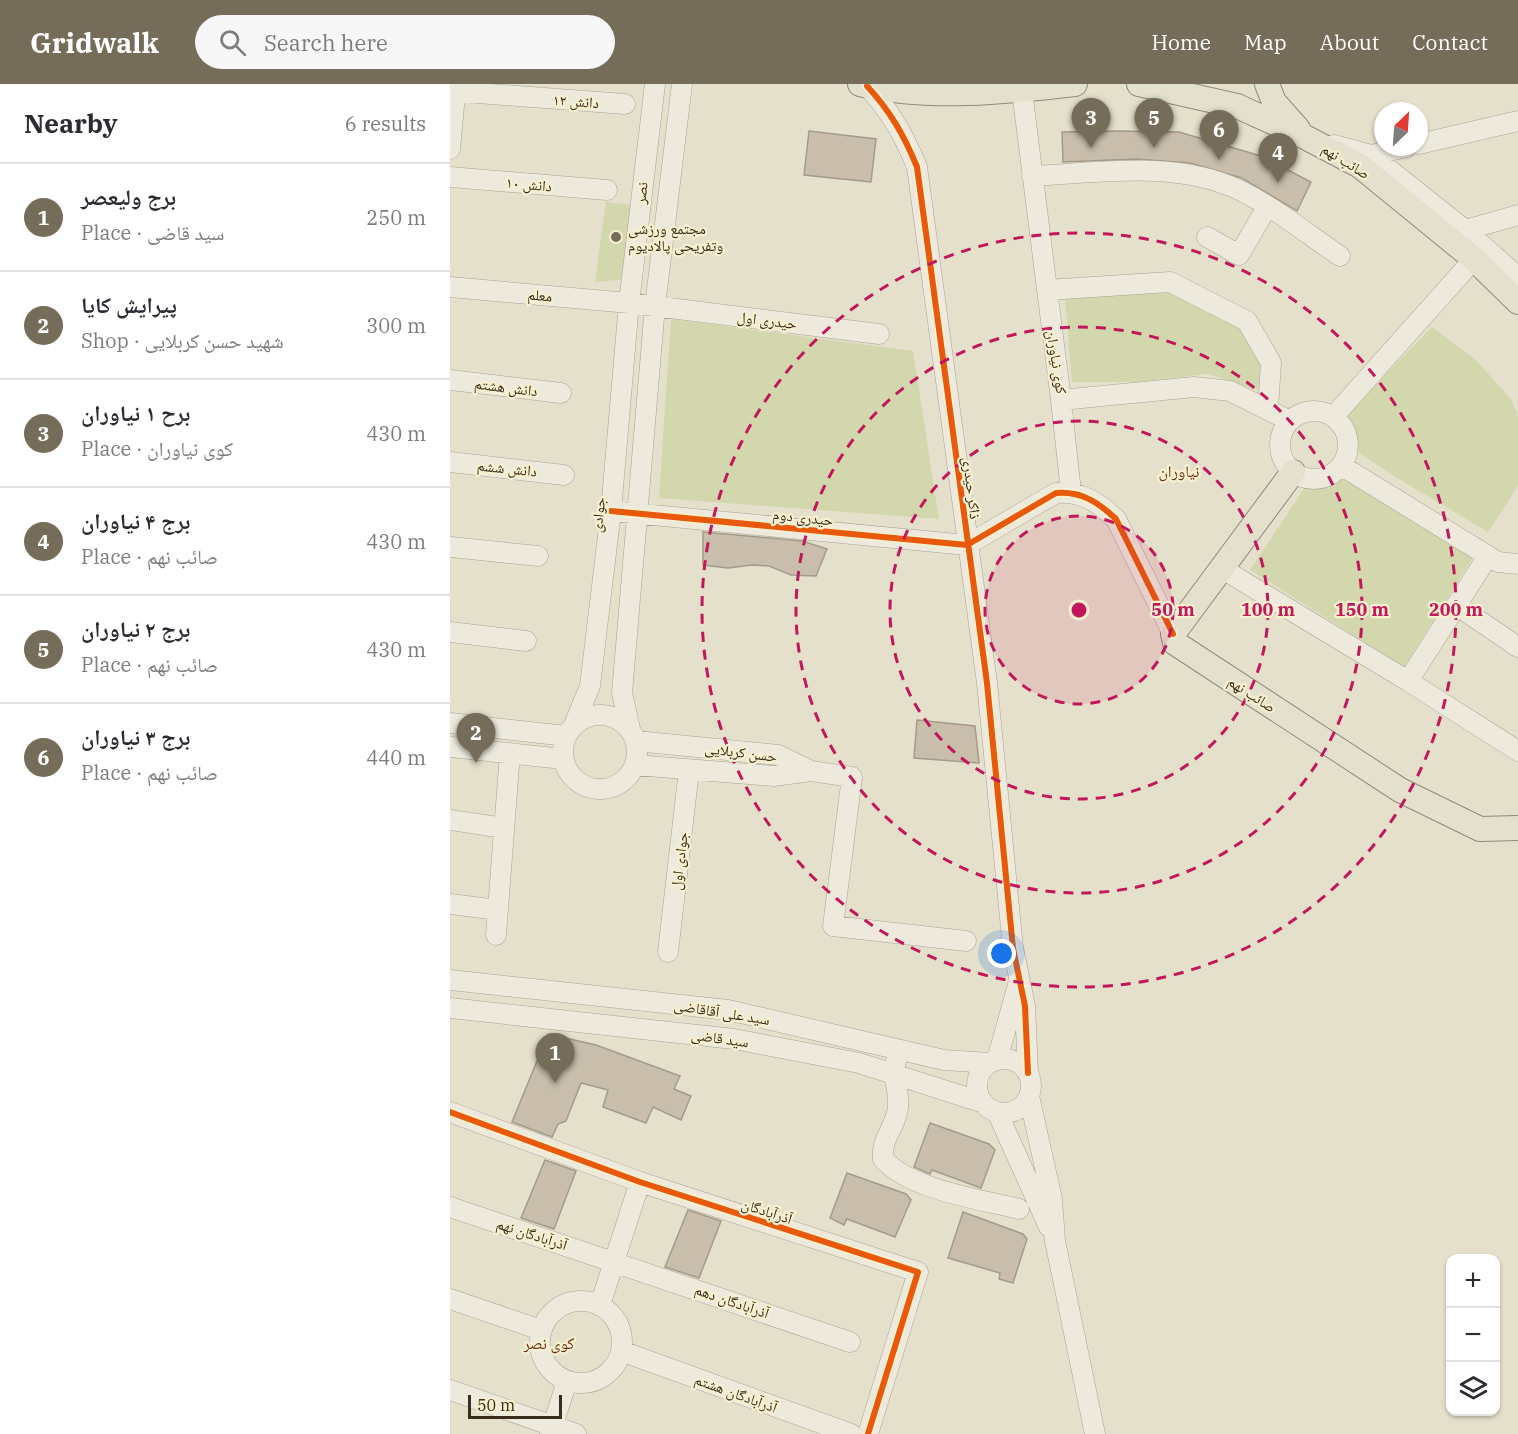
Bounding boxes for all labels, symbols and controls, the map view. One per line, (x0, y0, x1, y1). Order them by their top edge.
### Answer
search box (195, 15, 615, 69)
text: Gridwalk (30, 24, 159, 61)
icon: search (216, 26, 249, 59)
text: Search here (264, 28, 388, 57)
text: Home (1151, 28, 1211, 56)
text: Map (1244, 28, 1287, 56)
text: About (1320, 28, 1379, 56)
text: Contact (1412, 28, 1488, 56)
street label: دانش ۱۲ (552, 90, 600, 113)
pin: 3 (1072, 98, 1110, 148)
pin: 5 (1134, 98, 1174, 148)
north arrow (1374, 102, 1428, 156)
text: Nearby (24, 106, 118, 140)
text: 6 results (345, 110, 426, 137)
pin: 6 (1200, 110, 1238, 160)
pin: 4 (1258, 134, 1298, 183)
street label: صائب نهم (1318, 139, 1374, 184)
street label: دانش ۱۰ (505, 173, 553, 196)
street label: نصر (630, 181, 652, 206)
text: برج ولیعصر (81, 182, 176, 211)
text: 1 (38, 204, 50, 231)
text: 250 m (366, 204, 426, 231)
text: Place · سید قاضی (81, 219, 224, 246)
place label: مجتمع ورزشی وتفریحی پالادیوم (628, 219, 723, 256)
marker: مجتمع ورزشی وتفریحی پالادیوم (609, 230, 623, 244)
street label: معلم (527, 284, 553, 307)
text: پیرایش کایا (81, 290, 177, 319)
street label: حیدری اول (736, 307, 798, 334)
text: 2 (38, 312, 50, 339)
text: 300 m (366, 312, 426, 339)
text: Shop · شهید حسن کربلایی (81, 327, 284, 354)
street label: کوی نیاوران (1042, 329, 1071, 395)
street label: دانش هشتم (473, 374, 539, 401)
text: برح ۱ نیاوران (81, 398, 190, 427)
text: 3 (38, 420, 50, 447)
text: 430 m (366, 420, 426, 447)
text: Place · کوی نیاوران (81, 435, 233, 462)
street label: دانش ششم (476, 455, 538, 482)
street label: ذاکر حیدری (958, 456, 985, 520)
district label: نیاوران (1158, 461, 1200, 482)
street label: جوادی (587, 496, 610, 534)
street label: حیدری دوم (771, 504, 835, 531)
text: برج ۴ نیاوران (81, 506, 190, 535)
text: 4 (38, 528, 50, 555)
text: 430 m (366, 528, 426, 555)
text: Place · صائب نهم (81, 543, 218, 570)
text: 50 m (1151, 598, 1195, 621)
text: 100 m (1241, 598, 1296, 621)
text: 150 m (1335, 598, 1390, 621)
text: 200 m (1429, 598, 1484, 621)
centre of rings (1069, 600, 1089, 620)
text: برج ۲ نیاوران (81, 614, 190, 643)
text: 5 (38, 636, 50, 663)
text: 430 m (366, 636, 426, 663)
text: Place · صائب نهم (81, 651, 218, 678)
street label: صائب نهم (1224, 672, 1279, 717)
pin: 2 (456, 714, 496, 763)
text: برج ۳ نیاوران (81, 722, 190, 751)
street label: حسن کربلایی (704, 738, 779, 767)
text: 6 (38, 744, 50, 771)
text: 440 m (366, 744, 426, 771)
text: Place · صائب نهم (81, 759, 218, 786)
street label: جوادی اول (666, 830, 693, 891)
your location (987, 939, 1016, 968)
street label: سید علی آقاقاضی (673, 995, 771, 1030)
street label: سید قاضی (690, 1025, 750, 1052)
pin: 1 (536, 1034, 574, 1083)
street label: آذرآبادگان (739, 1194, 796, 1229)
street label: آذرآبادگان نهم (494, 1214, 571, 1256)
map controls (1446, 1254, 1500, 1416)
button: + (1446, 1254, 1500, 1308)
street label: آذرآبادگان دهم (692, 1279, 773, 1324)
button: − (1446, 1308, 1500, 1362)
district label: کوی نصر (522, 1333, 575, 1354)
button: layers (1446, 1362, 1500, 1416)
street label: آذرآبادگان هشتم (692, 1369, 781, 1418)
scale bar (468, 1392, 562, 1420)
text: 50 m (477, 1395, 515, 1415)

